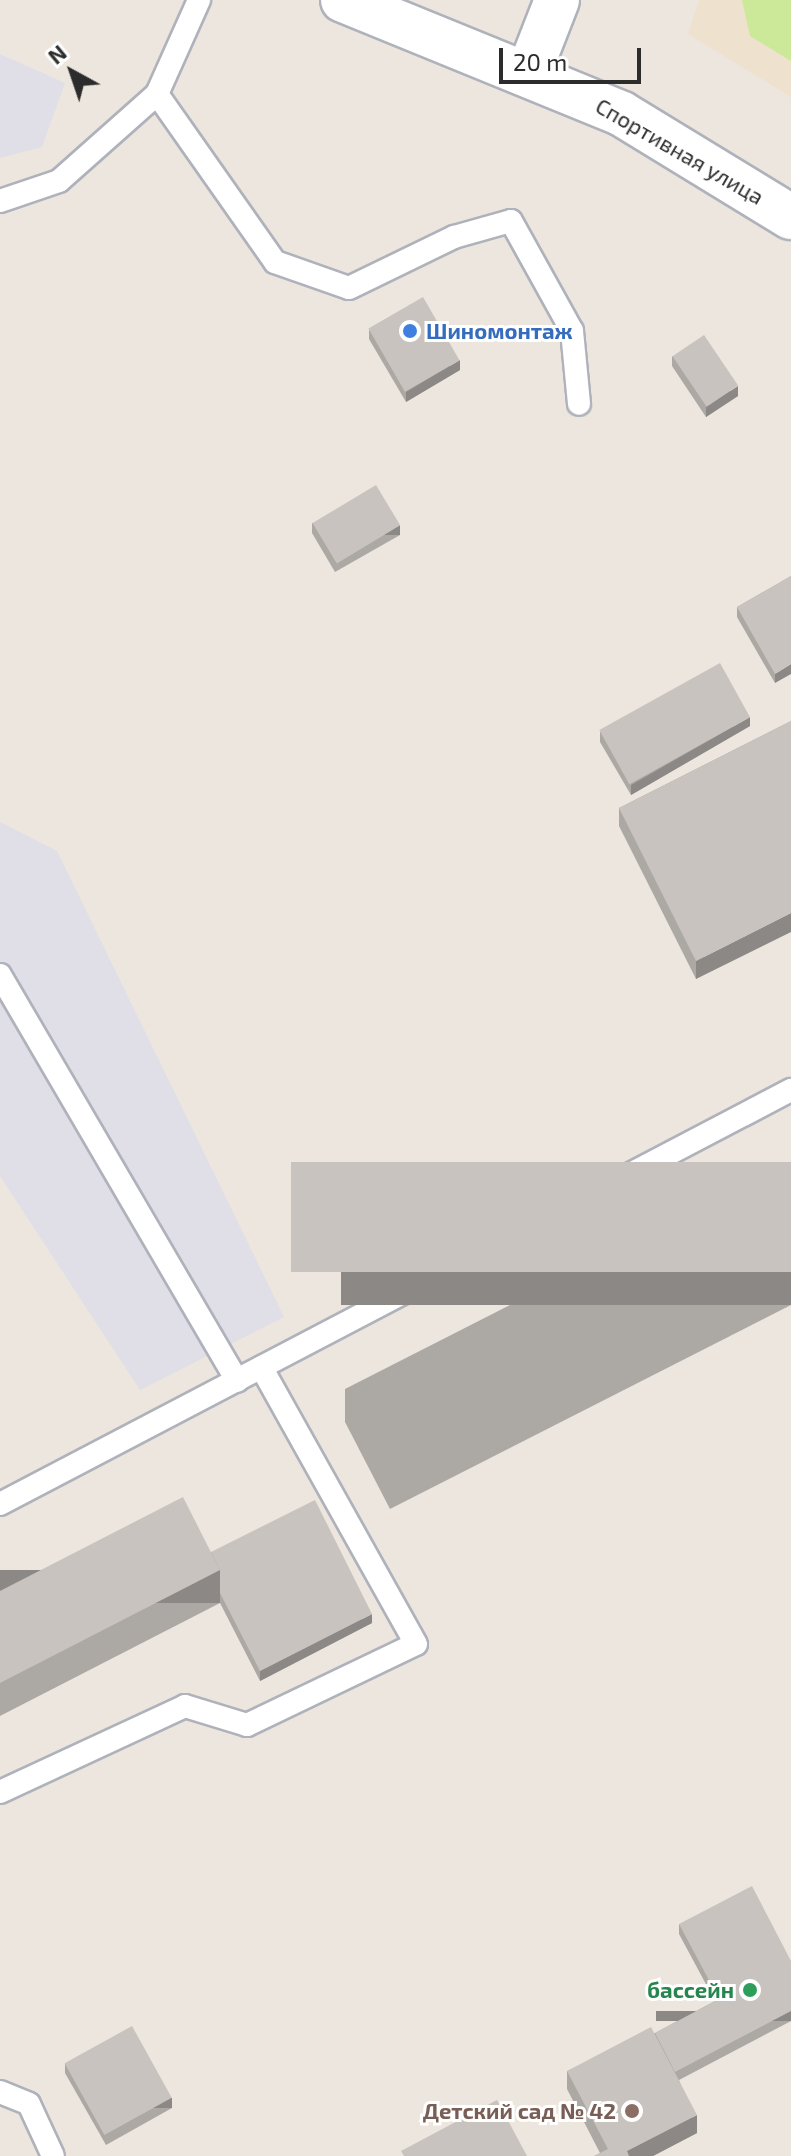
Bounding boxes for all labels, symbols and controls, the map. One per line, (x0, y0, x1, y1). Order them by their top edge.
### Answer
north arrow (32, 32, 112, 112)
scale bar (503, 32, 645, 82)
text: N (42, 39, 71, 69)
text: 20 m (513, 47, 567, 76)
street label: Спортивная улица (591, 92, 769, 210)
place label: Шиномонтаж (426, 318, 573, 344)
marker: Шиномонтаж (401, 322, 419, 340)
place label: бассейн (647, 1977, 734, 2003)
marker: бассейн (741, 1981, 759, 1999)
place label: Детский сад № 42 (423, 2098, 616, 2124)
marker: Детский сад № 42 (623, 2102, 641, 2120)

